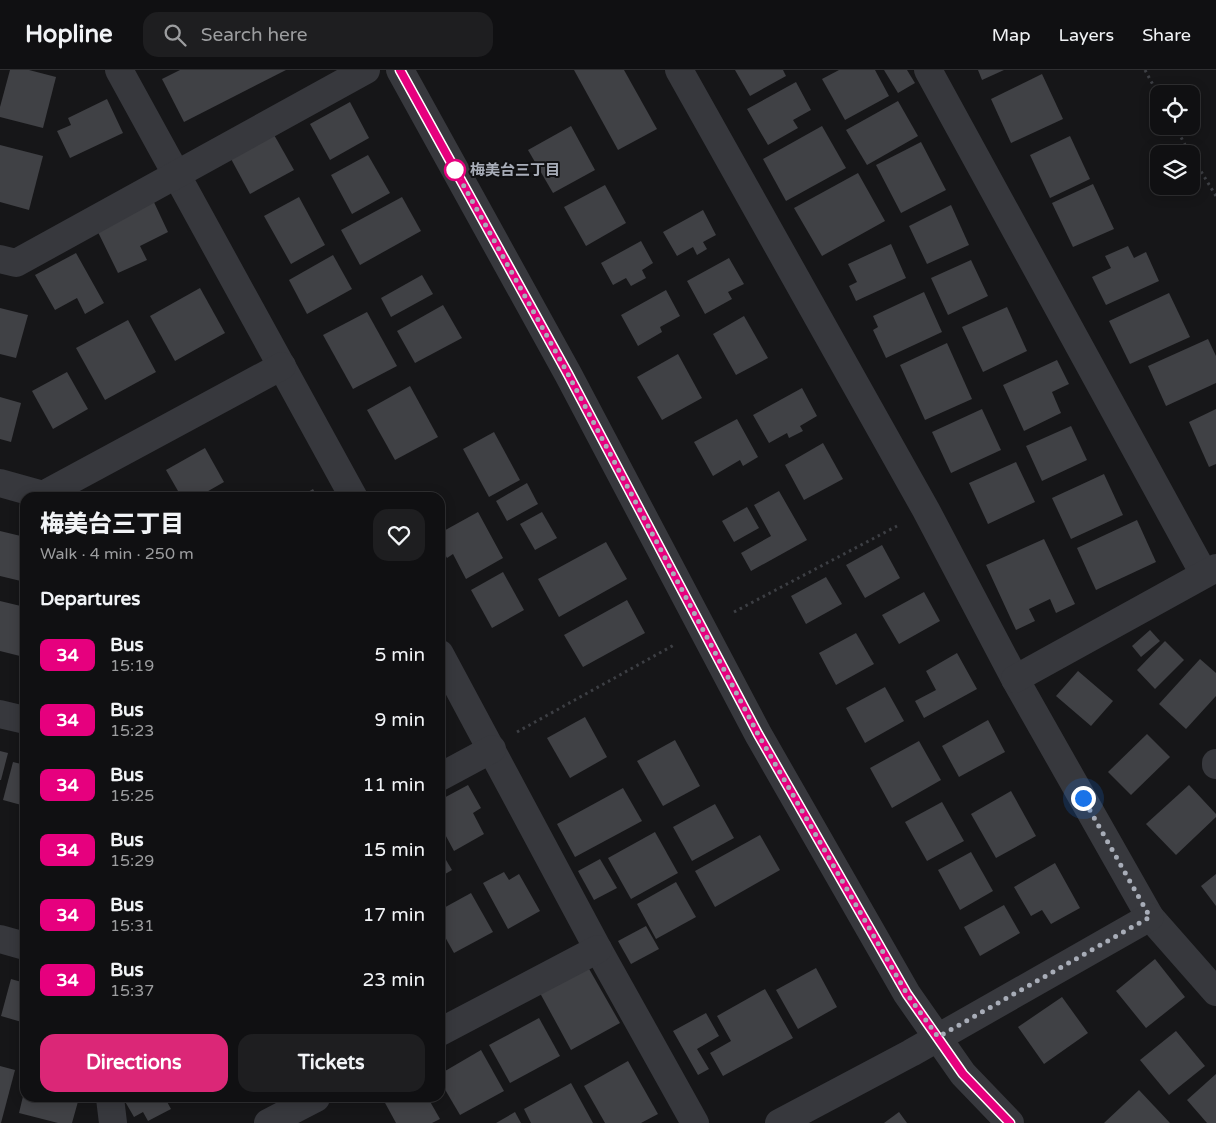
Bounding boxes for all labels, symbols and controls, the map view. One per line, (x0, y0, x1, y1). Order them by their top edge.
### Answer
search box (143, 12, 493, 57)
text: Hopline (25, 20, 113, 49)
icon: search (161, 21, 189, 49)
text: Search here (201, 24, 308, 46)
text: Map (992, 24, 1031, 46)
text: Layers (1059, 24, 1114, 46)
text: Share (1142, 24, 1191, 46)
map controls (1150, 85, 1200, 195)
button: locate (1150, 85, 1200, 135)
button: layers (1150, 145, 1200, 195)
marker: 梅美台三丁目 (444, 159, 466, 181)
place label: 梅美台三丁目 (470, 161, 560, 179)
button: heart (373, 509, 425, 561)
text: 梅美台三丁目 (40, 510, 184, 539)
text: Walk · 4 min · 250 m (40, 544, 194, 564)
text: Departures (40, 588, 140, 610)
text: Bus (110, 634, 144, 656)
text: 34 (56, 644, 79, 666)
text: 5 min (374, 644, 425, 666)
text: 15:19 (110, 656, 154, 676)
text: Bus (110, 699, 144, 721)
text: 34 (56, 709, 79, 731)
text: 9 min (374, 709, 425, 731)
text: 15:23 (110, 721, 154, 741)
text: Bus (110, 764, 144, 786)
text: 34 (56, 774, 79, 796)
text: 11 min (362, 774, 425, 796)
text: 15:25 (110, 786, 154, 806)
your location (1071, 786, 1096, 811)
text: Bus (110, 829, 144, 851)
text: 34 (56, 839, 79, 861)
text: 15 min (362, 839, 425, 861)
text: 15:29 (110, 851, 154, 871)
text: Bus (110, 894, 144, 916)
text: 34 (56, 904, 79, 926)
text: 17 min (362, 904, 425, 926)
text: 15:31 (110, 916, 154, 936)
text: Bus (110, 959, 144, 981)
text: 34 (56, 969, 79, 991)
text: 23 min (362, 969, 425, 991)
text: 15:37 (110, 981, 154, 1001)
button: Directions (40, 1034, 228, 1092)
button: Tickets (238, 1034, 425, 1092)

